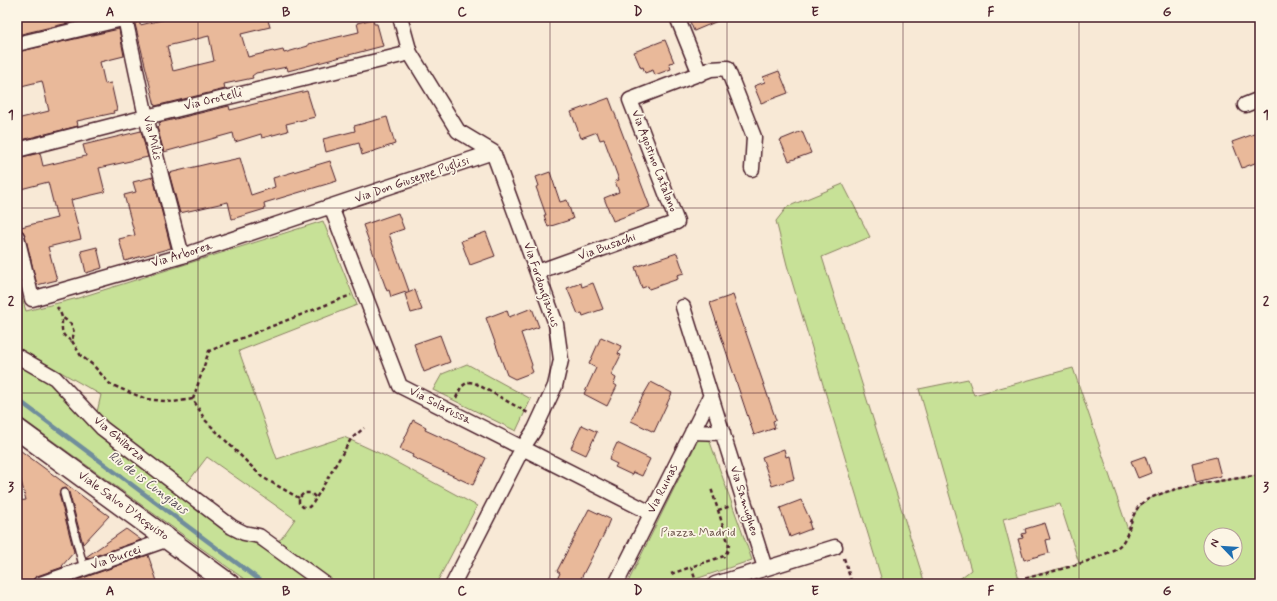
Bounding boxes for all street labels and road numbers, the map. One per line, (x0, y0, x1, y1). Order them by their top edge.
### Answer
street label: Via Orotelli (182, 85, 244, 115)
street label: Via Agostino Catalano (627, 108, 681, 215)
street label: Via Milis (139, 114, 165, 163)
street label: Via Don Giuseppe Puglisi (353, 153, 472, 208)
street label: Via Busachi (576, 229, 638, 265)
street label: Via Arborea (150, 238, 215, 272)
street label: Via Fordongianus (518, 241, 563, 331)
street label: Via Solarussa (406, 384, 474, 429)
street label: Via Ghilarza (90, 413, 148, 465)
street label: Via Ruinas (644, 461, 682, 516)
street label: Via Samugheo (726, 464, 762, 538)
street label: Viale Salvo D'Acquisto (74, 468, 172, 544)
street label: Via Burcei (89, 542, 143, 574)

